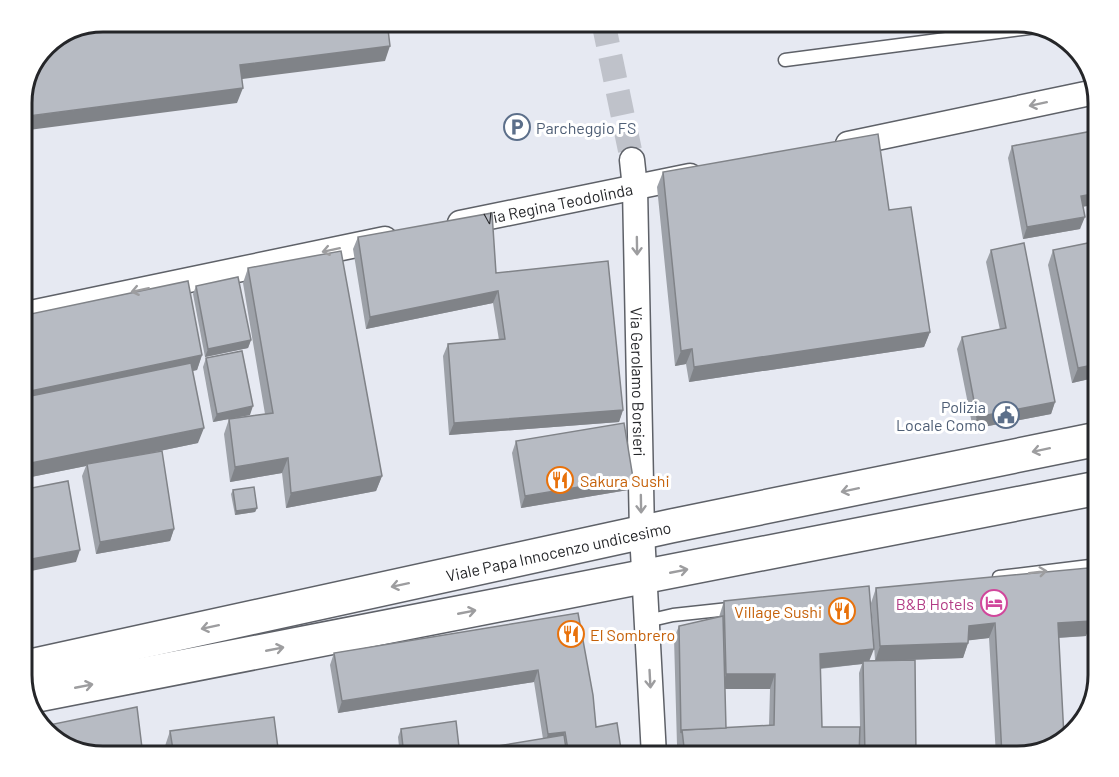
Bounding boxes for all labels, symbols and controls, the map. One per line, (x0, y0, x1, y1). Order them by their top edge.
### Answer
one-way arrow (1029, 99, 1048, 110)
parking icon: Parcheggio FS (502, 112, 532, 142)
place label: Parcheggio FS (536, 118, 636, 137)
street label: Via Regina Teodolinda (482, 178, 634, 227)
one-way arrow (631, 236, 642, 256)
one-way arrow (322, 245, 342, 256)
one-way arrow (131, 285, 151, 296)
street label: Via Gerolamo Borsieri (628, 307, 650, 457)
place label: Polizia Locale Como (896, 397, 986, 434)
public building icon: Polizia Locale Como (991, 400, 1021, 430)
one-way arrow (1031, 445, 1050, 457)
restaurant icon: Sakura Sushi (545, 465, 575, 495)
place label: Sakura Sushi (580, 471, 670, 490)
one-way arrow (840, 484, 859, 496)
one-way arrow (636, 494, 647, 514)
street label: Viale Papa Innocenzo undicesimo (444, 517, 673, 584)
one-way arrow (669, 565, 688, 576)
one-way arrow (1028, 567, 1048, 578)
one-way arrow (391, 580, 410, 592)
hotel icon: B&B Hotels (979, 588, 1009, 618)
place label: B&B Hotels (896, 594, 974, 613)
restaurant icon: Village Sushi (827, 596, 857, 626)
place label: Village Sushi (734, 602, 822, 621)
one-way arrow (457, 606, 476, 617)
restaurant icon: El Sombrero (556, 619, 586, 649)
one-way arrow (200, 622, 220, 633)
place label: El Sombrero (590, 625, 675, 644)
one-way arrow (265, 643, 285, 654)
one-way arrow (645, 669, 656, 688)
one-way arrow (74, 680, 93, 691)

